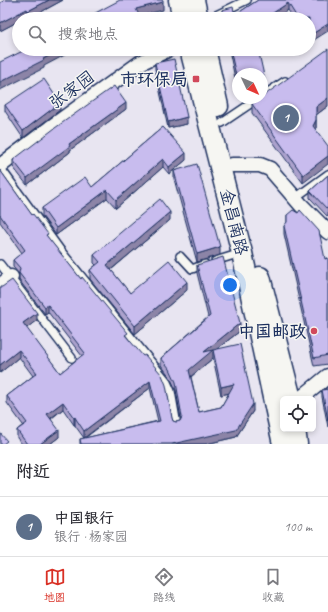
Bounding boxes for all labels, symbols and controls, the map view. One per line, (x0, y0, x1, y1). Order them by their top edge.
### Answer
search box (12, 12, 316, 56)
icon: search (26, 23, 48, 45)
text: 搜索地点 (58, 25, 118, 44)
street label: 张家园 (45, 67, 99, 113)
north arrow (232, 68, 268, 104)
place label: 市环保局 (120, 69, 188, 90)
marker: 市环保局 (191, 74, 201, 84)
pin: 1 (273, 103, 299, 133)
street label: 金昌南路 (216, 186, 252, 258)
your location (220, 275, 240, 295)
place label: 中国邮政 (238, 321, 306, 342)
marker: 中国邮政 (309, 326, 319, 336)
map controls (280, 396, 316, 432)
button: locate (280, 396, 316, 432)
text: 附近 (16, 461, 50, 482)
text: 中国银行 (54, 509, 114, 528)
text: 1 (26, 519, 32, 535)
text: 100 m (284, 519, 312, 535)
text: 银行 · 杨家园 (54, 529, 128, 545)
tab: 地图 (44, 566, 66, 604)
tab: 路线 (153, 566, 175, 604)
tab: 收藏 (262, 566, 284, 604)

